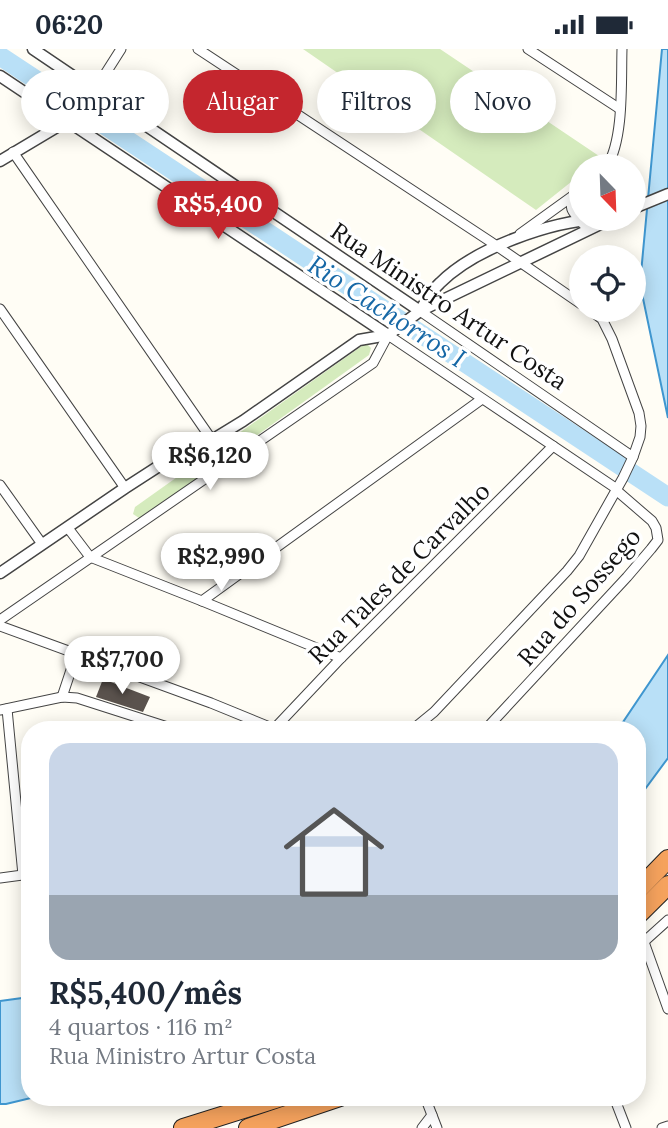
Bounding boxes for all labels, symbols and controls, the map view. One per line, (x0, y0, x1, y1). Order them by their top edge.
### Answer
text: 06:20 (35, 8, 103, 41)
chip: Comprar (21, 70, 169, 133)
chip: Alugar (183, 70, 303, 133)
chip: Filtros (317, 70, 436, 133)
chip: Novo (450, 70, 556, 133)
north arrow (569, 154, 646, 231)
map controls (569, 154, 646, 322)
pin: R$5,400 (153, 181, 283, 241)
text: R$5,400 (173, 189, 263, 218)
street label: Rua Ministro Artur Costa (325, 215, 573, 397)
button: locate (569, 245, 646, 322)
water label: Rio Cachorros I (302, 248, 472, 374)
pin: R$6,120 (145, 433, 275, 492)
text: R$6,120 (168, 440, 252, 469)
street label: Rua Tales de Carvalho (301, 475, 497, 671)
street label: Rua do Sossego (511, 522, 647, 672)
pin: R$2,990 (156, 533, 286, 593)
text: R$2,990 (177, 541, 265, 570)
pin: R$7,700 (57, 637, 187, 696)
text: R$7,700 (80, 644, 164, 673)
icon: home (271, 789, 397, 915)
text: R$5,400/mês (49, 974, 242, 1012)
text: 4 quartos · 116 m² (49, 1012, 233, 1041)
text: Rua Ministro Artur Costa (49, 1041, 316, 1070)

